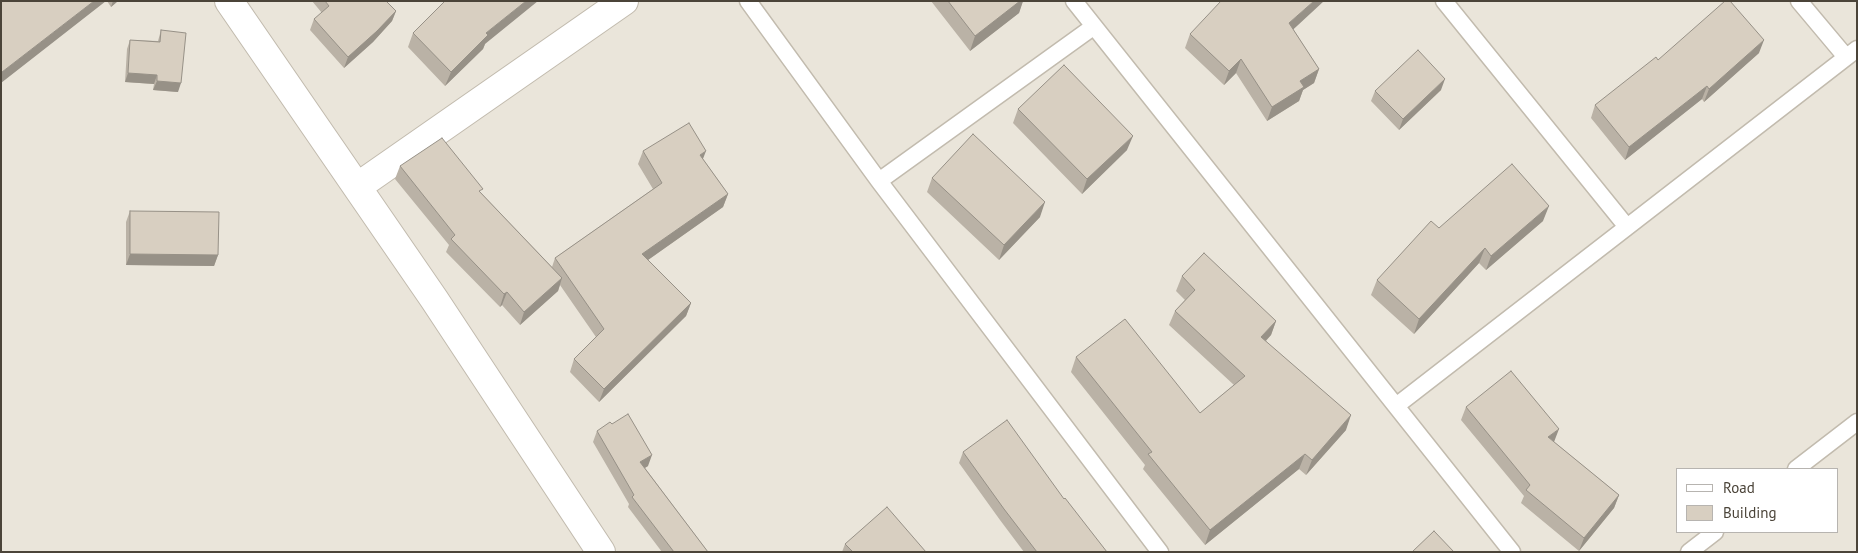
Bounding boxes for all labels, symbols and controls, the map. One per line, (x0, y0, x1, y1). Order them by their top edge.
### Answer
legend (1676, 468, 1838, 533)
text: Road (1723, 478, 1755, 497)
text: Building (1723, 503, 1777, 522)

